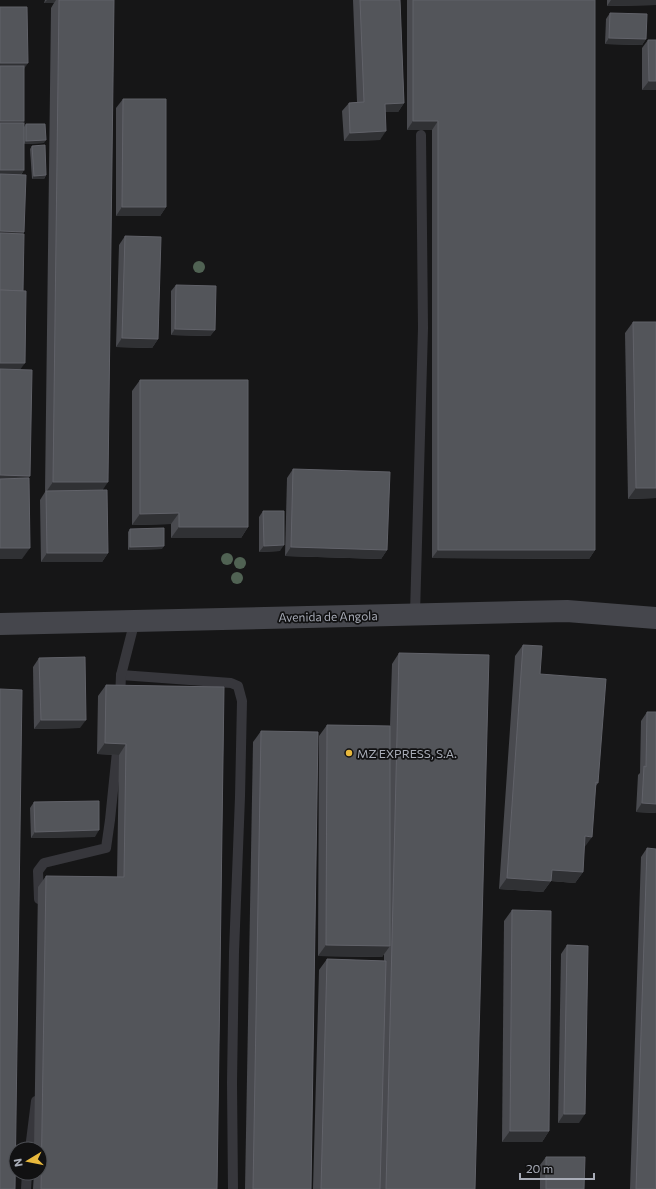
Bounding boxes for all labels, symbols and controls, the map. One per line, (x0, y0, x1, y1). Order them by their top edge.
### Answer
street label: Avenida de Angola (278, 608, 378, 624)
place label: MZ EXPRESS, S.A. (357, 746, 457, 760)
marker: MZ EXPRESS, S.A. (344, 748, 354, 758)
north arrow (8, 1141, 48, 1181)
scale bar (520, 1155, 594, 1181)
text: N (11, 1158, 25, 1168)
text: 20 m (526, 1161, 553, 1175)

